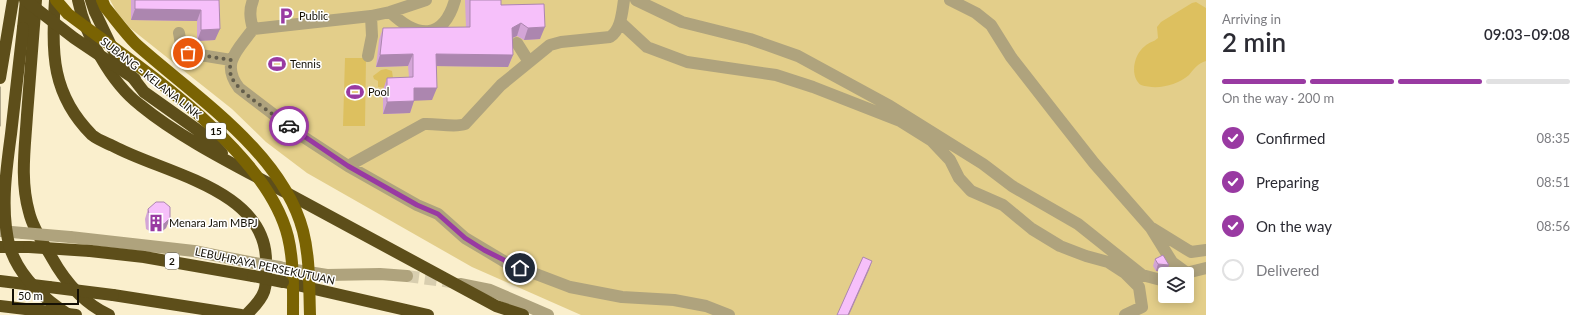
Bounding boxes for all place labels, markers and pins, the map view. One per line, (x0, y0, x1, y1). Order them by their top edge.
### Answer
parking icon: Public (276, 6, 296, 26)
place label: Public (299, 9, 328, 22)
pin (171, 36, 205, 70)
sports icon: Tennis (267, 54, 287, 74)
place label: Tennis (290, 57, 321, 70)
sports icon: Pool (345, 82, 365, 102)
place label: Pool (368, 85, 389, 98)
building icon: Menara Jam MBPJ (146, 213, 166, 233)
place label: Menara Jam MBPJ (169, 216, 258, 229)
pin (503, 251, 537, 285)

